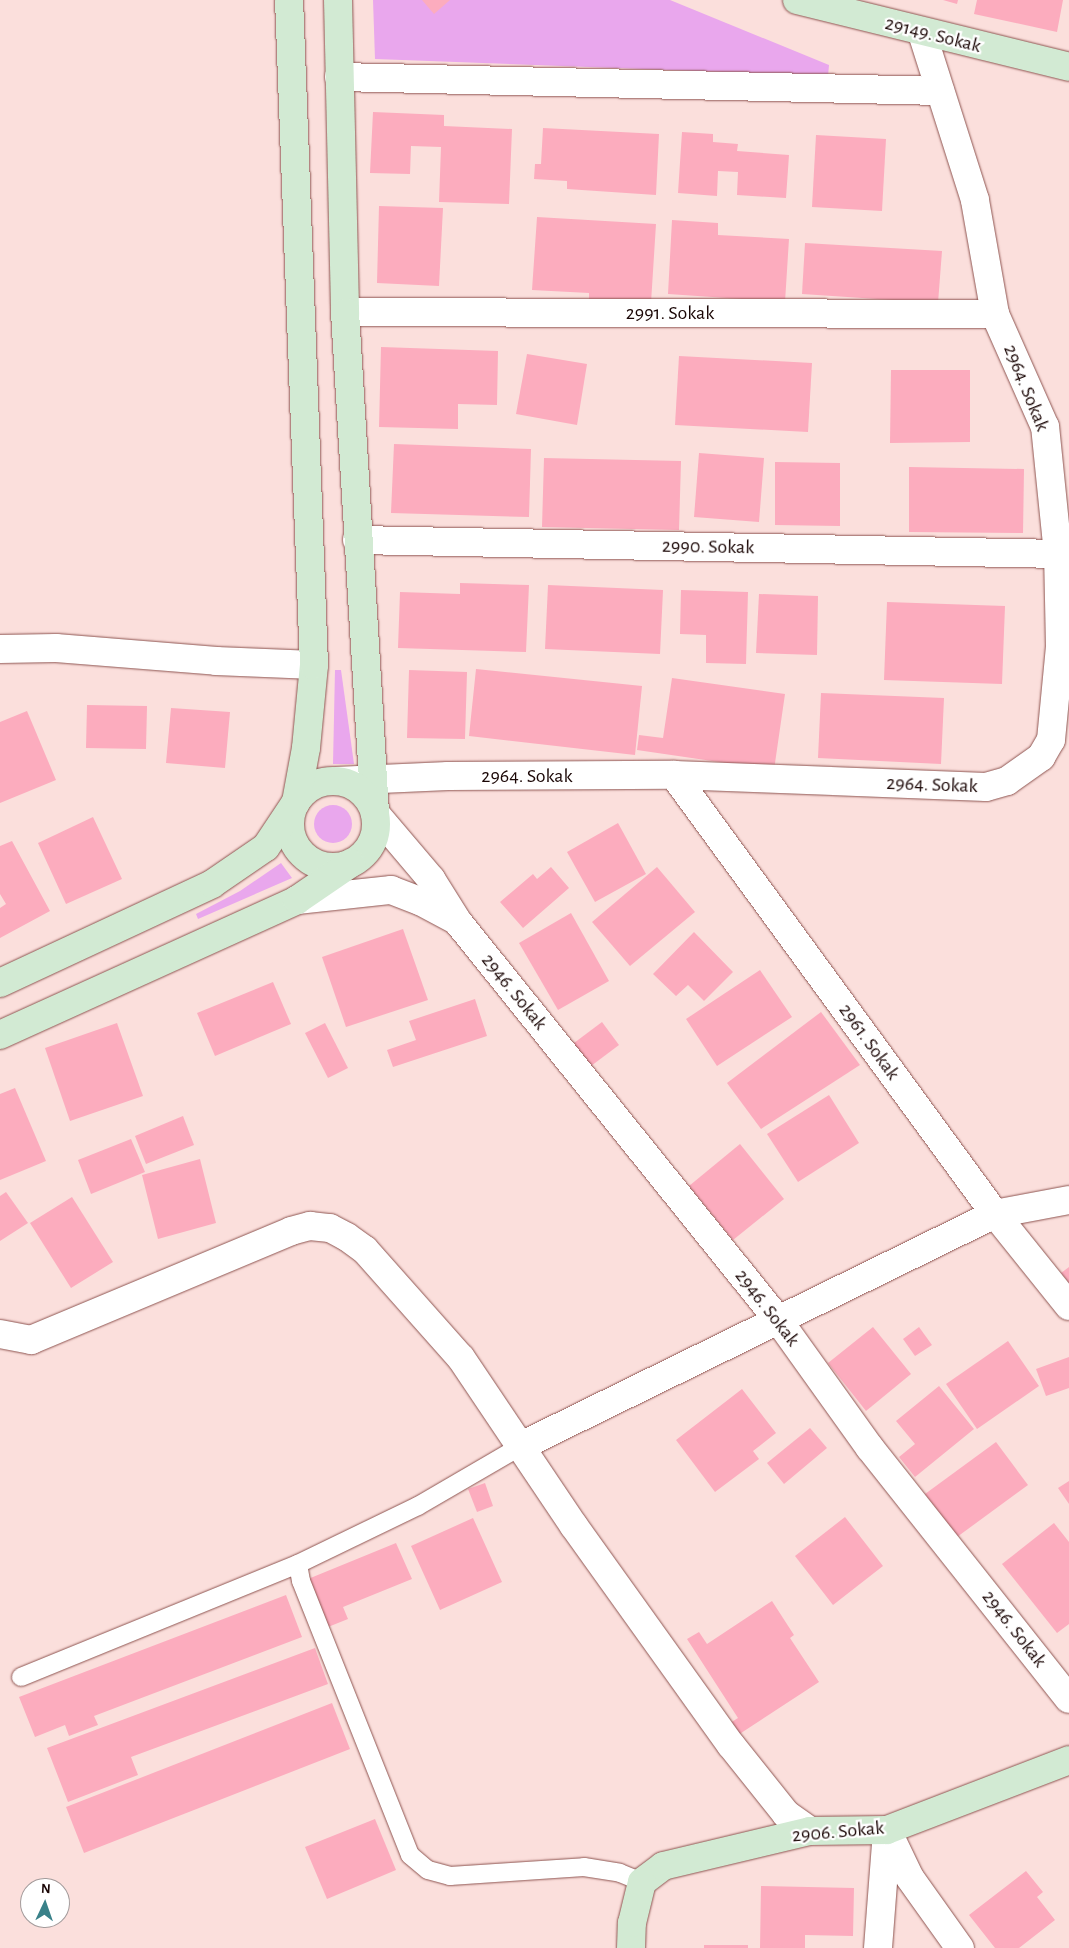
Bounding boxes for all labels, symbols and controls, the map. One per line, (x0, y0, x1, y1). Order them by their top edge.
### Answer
street label: 29149. Sokak (882, 11, 984, 59)
street label: 2991. Sokak (626, 301, 714, 325)
street label: 2964. Sokak (998, 341, 1054, 435)
street label: 2990. Sokak (662, 534, 754, 560)
street label: 2964. Sokak (481, 764, 573, 788)
street label: 2964. Sokak (886, 771, 978, 799)
street label: 2946. Sokak (476, 949, 552, 1035)
street label: 2961. Sokak (833, 999, 905, 1085)
street label: 2946. Sokak (729, 1265, 805, 1351)
street label: 2946. Sokak (976, 1586, 1052, 1672)
street label: 2906. Sokak (791, 1816, 885, 1848)
north arrow (20, 1878, 70, 1928)
text: N (40, 1882, 51, 1896)

